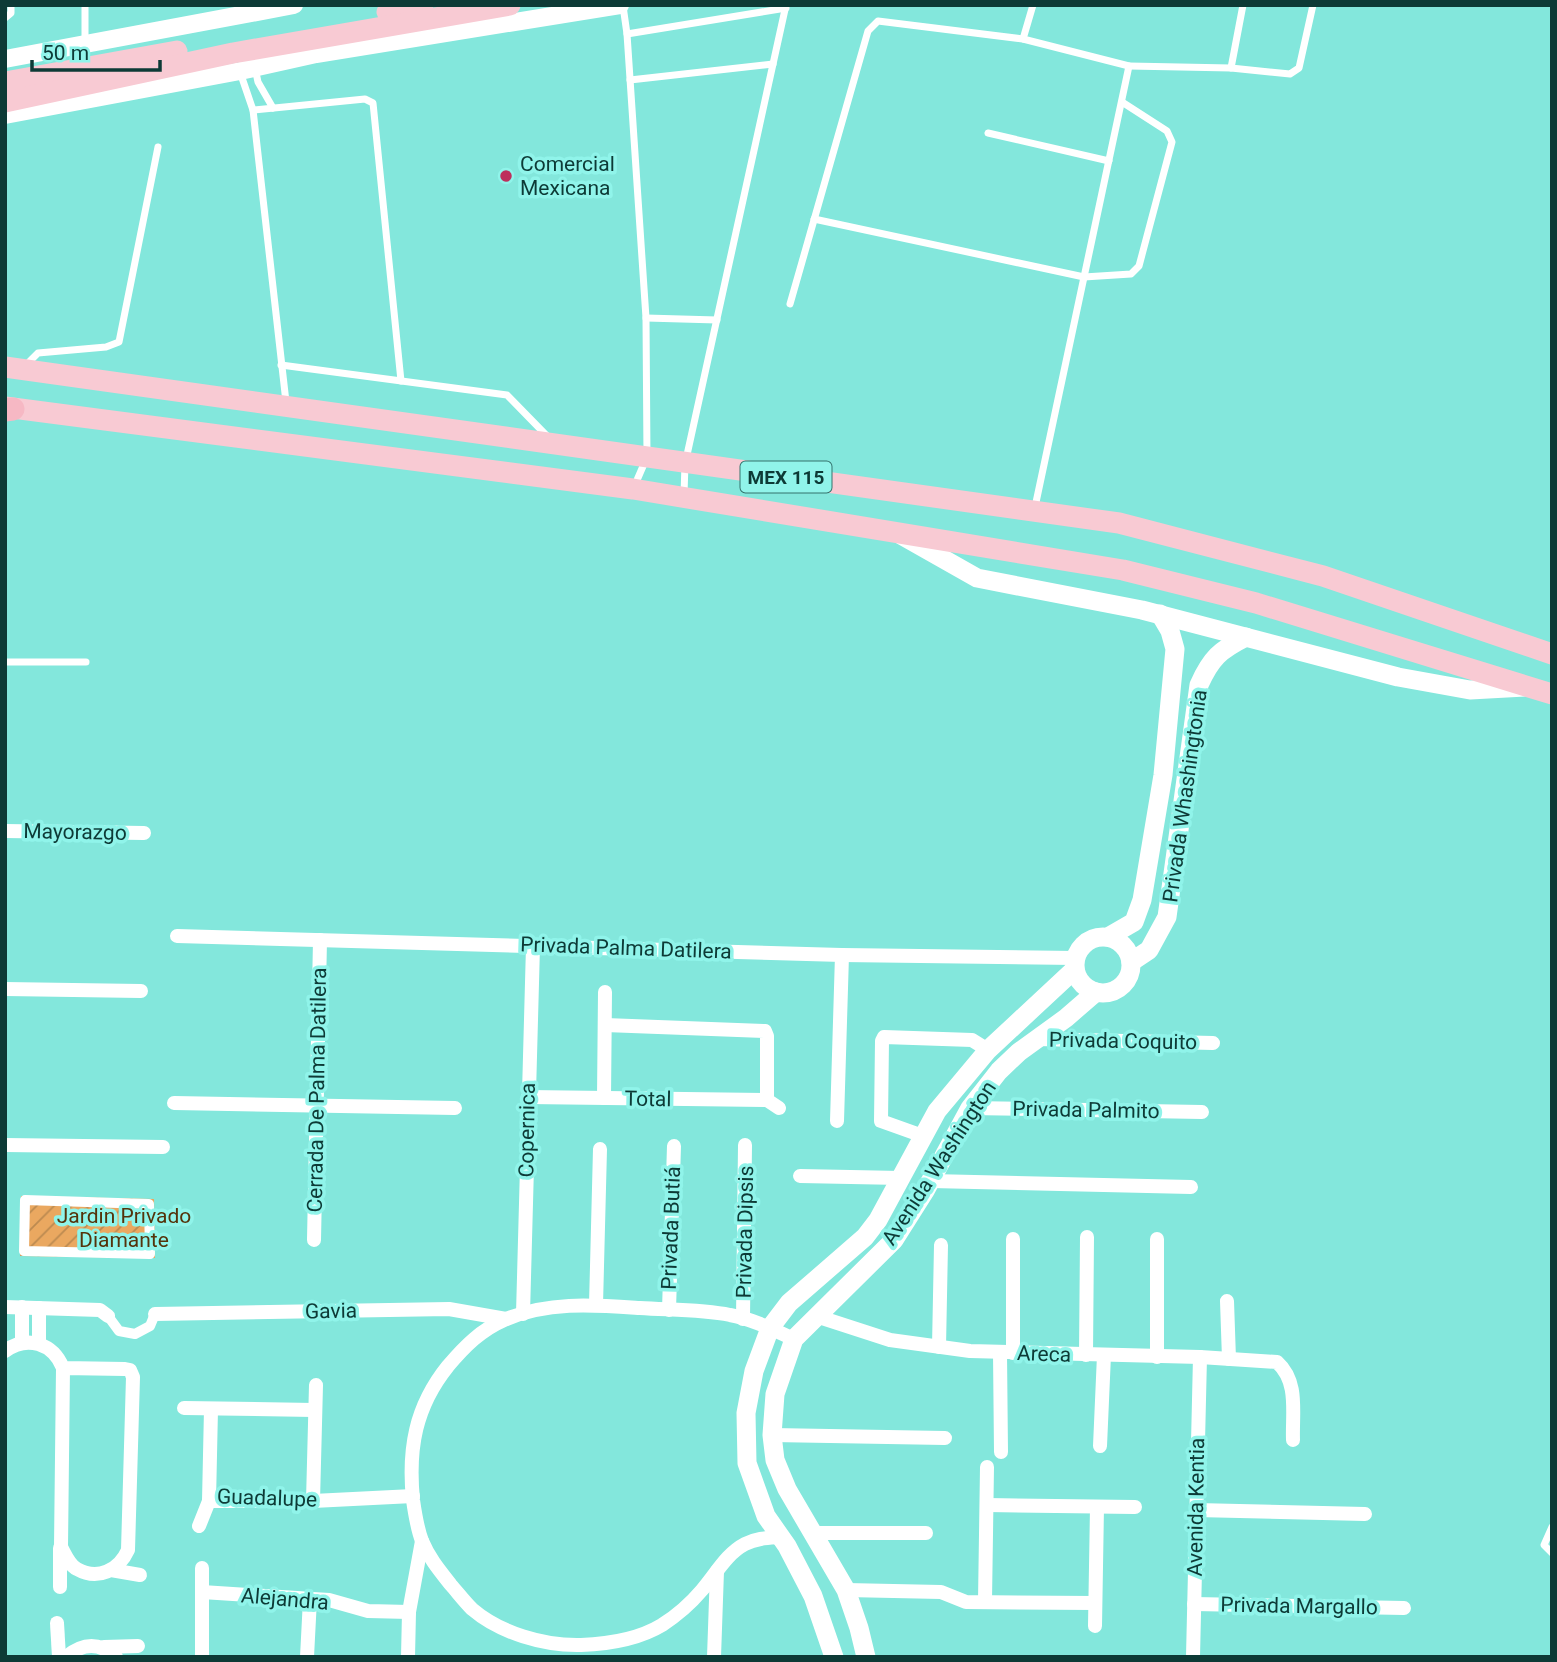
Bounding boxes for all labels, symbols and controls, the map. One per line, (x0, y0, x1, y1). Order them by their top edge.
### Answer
scale bar (32, 28, 159, 72)
text: 50 m (42, 41, 89, 65)
place label: Comercial Mexicana (520, 152, 615, 200)
marker: Comercial Mexicana (498, 168, 514, 184)
road number: MEX 115 (740, 462, 832, 492)
street label: Privada Whashingtonia (1158, 688, 1212, 904)
street label: Mayorazgo (23, 819, 127, 845)
street label: Privada Palma Datilera (520, 932, 732, 964)
street label: Cerrada De Palma Datilera (303, 967, 331, 1213)
street label: Privada Coquito (1049, 1028, 1197, 1054)
street label: Avenida Washington (877, 1077, 1001, 1249)
street label: Copernica (514, 1082, 540, 1178)
street label: Total (624, 1087, 672, 1111)
street label: Privada Palmito (1012, 1097, 1160, 1123)
street label: Privada Dipsis (732, 1165, 758, 1299)
street label: Privada Butiá (657, 1166, 685, 1290)
park label: Jardin Privado Diamante (57, 1204, 191, 1252)
street label: Gavia (305, 1299, 357, 1323)
street label: Areca (1017, 1341, 1071, 1367)
street label: Avenida Kentia (1183, 1438, 1209, 1576)
street label: Guadalupe (217, 1484, 317, 1512)
street label: Alejandra (240, 1583, 330, 1615)
street label: Privada Margallo (1220, 1593, 1378, 1619)

